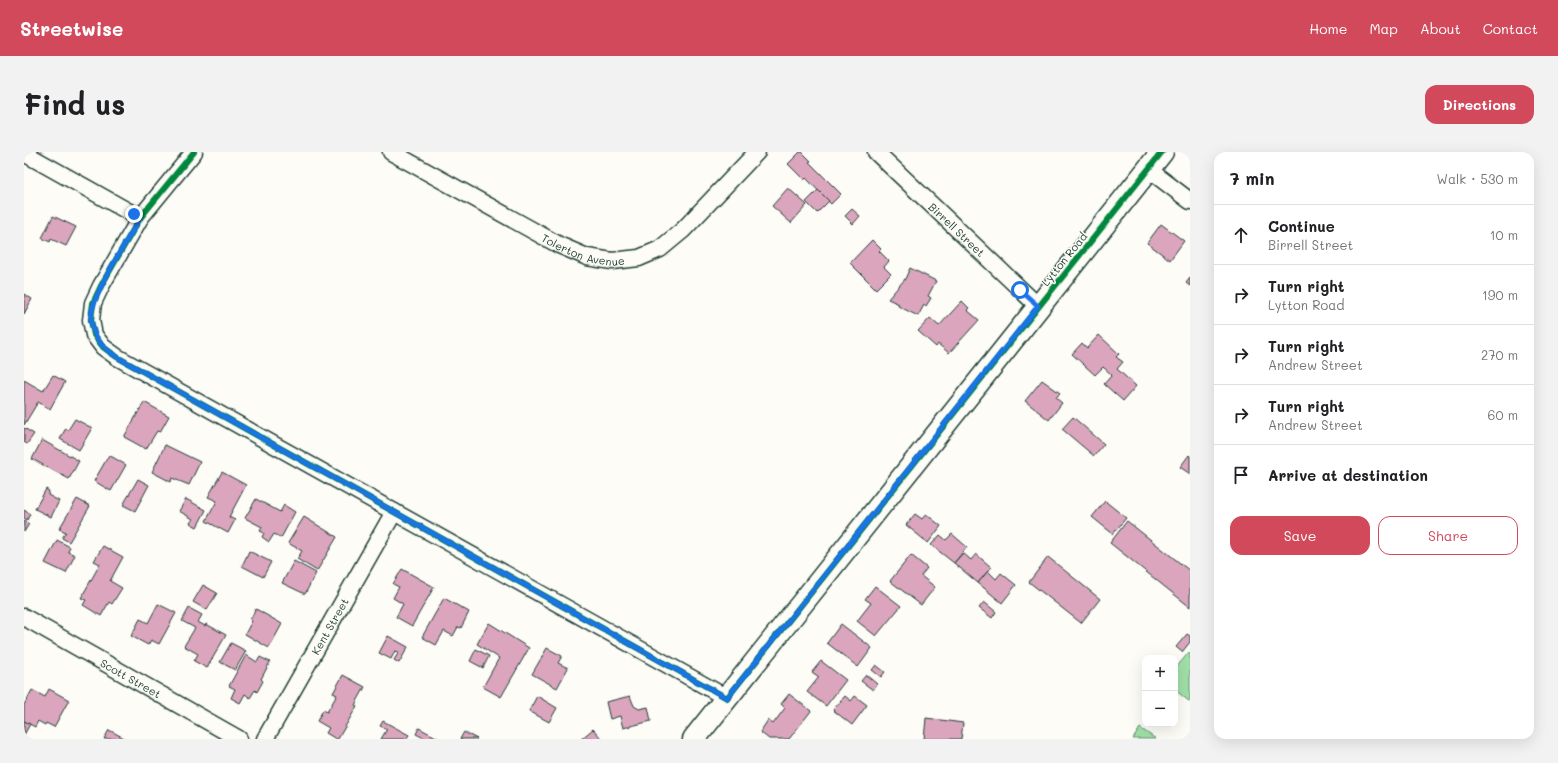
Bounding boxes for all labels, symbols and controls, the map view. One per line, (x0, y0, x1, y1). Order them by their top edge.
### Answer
text: Streetwise (20, 16, 123, 41)
text: Home (1309, 19, 1347, 38)
text: Map (1369, 19, 1398, 38)
text: About (1420, 19, 1461, 38)
text: Contact (1483, 19, 1538, 38)
button: Directions (1425, 85, 1534, 124)
text: Find us (24, 86, 125, 122)
text: 7 min (1230, 167, 1275, 189)
text: Walk · 530 m (1437, 170, 1518, 187)
street label: Birrell Street (926, 199, 989, 260)
route end (125, 205, 143, 223)
text: Continue (1268, 216, 1335, 236)
icon: ahead (1230, 224, 1252, 246)
text: 10 m (1490, 226, 1518, 243)
street label: Tolerton Avenue (539, 229, 626, 268)
street label: Lytton Road (1038, 229, 1090, 289)
text: Birrell Street (1268, 236, 1353, 253)
text: Turn right (1268, 276, 1345, 296)
route start (1011, 281, 1029, 299)
icon: right (1230, 284, 1252, 306)
text: 190 m (1482, 286, 1518, 303)
text: Lytton Road (1268, 296, 1345, 313)
text: Turn right (1268, 336, 1345, 356)
icon: right (1230, 344, 1252, 366)
text: 270 m (1481, 346, 1518, 363)
text: Andrew Street (1268, 356, 1363, 373)
text: Turn right (1268, 396, 1345, 416)
icon: right (1230, 404, 1252, 426)
text: 60 m (1488, 406, 1518, 423)
text: Andrew Street (1268, 416, 1363, 433)
icon: arrive (1230, 464, 1252, 486)
text: Arrive at destination (1268, 465, 1428, 485)
button: Save (1230, 516, 1370, 555)
button: Share (1378, 516, 1518, 555)
street label: Kent Street (307, 595, 351, 657)
street label: Scott Street (98, 655, 164, 701)
map controls (1142, 655, 1178, 727)
button: + (1142, 655, 1178, 691)
button: − (1142, 691, 1178, 727)

